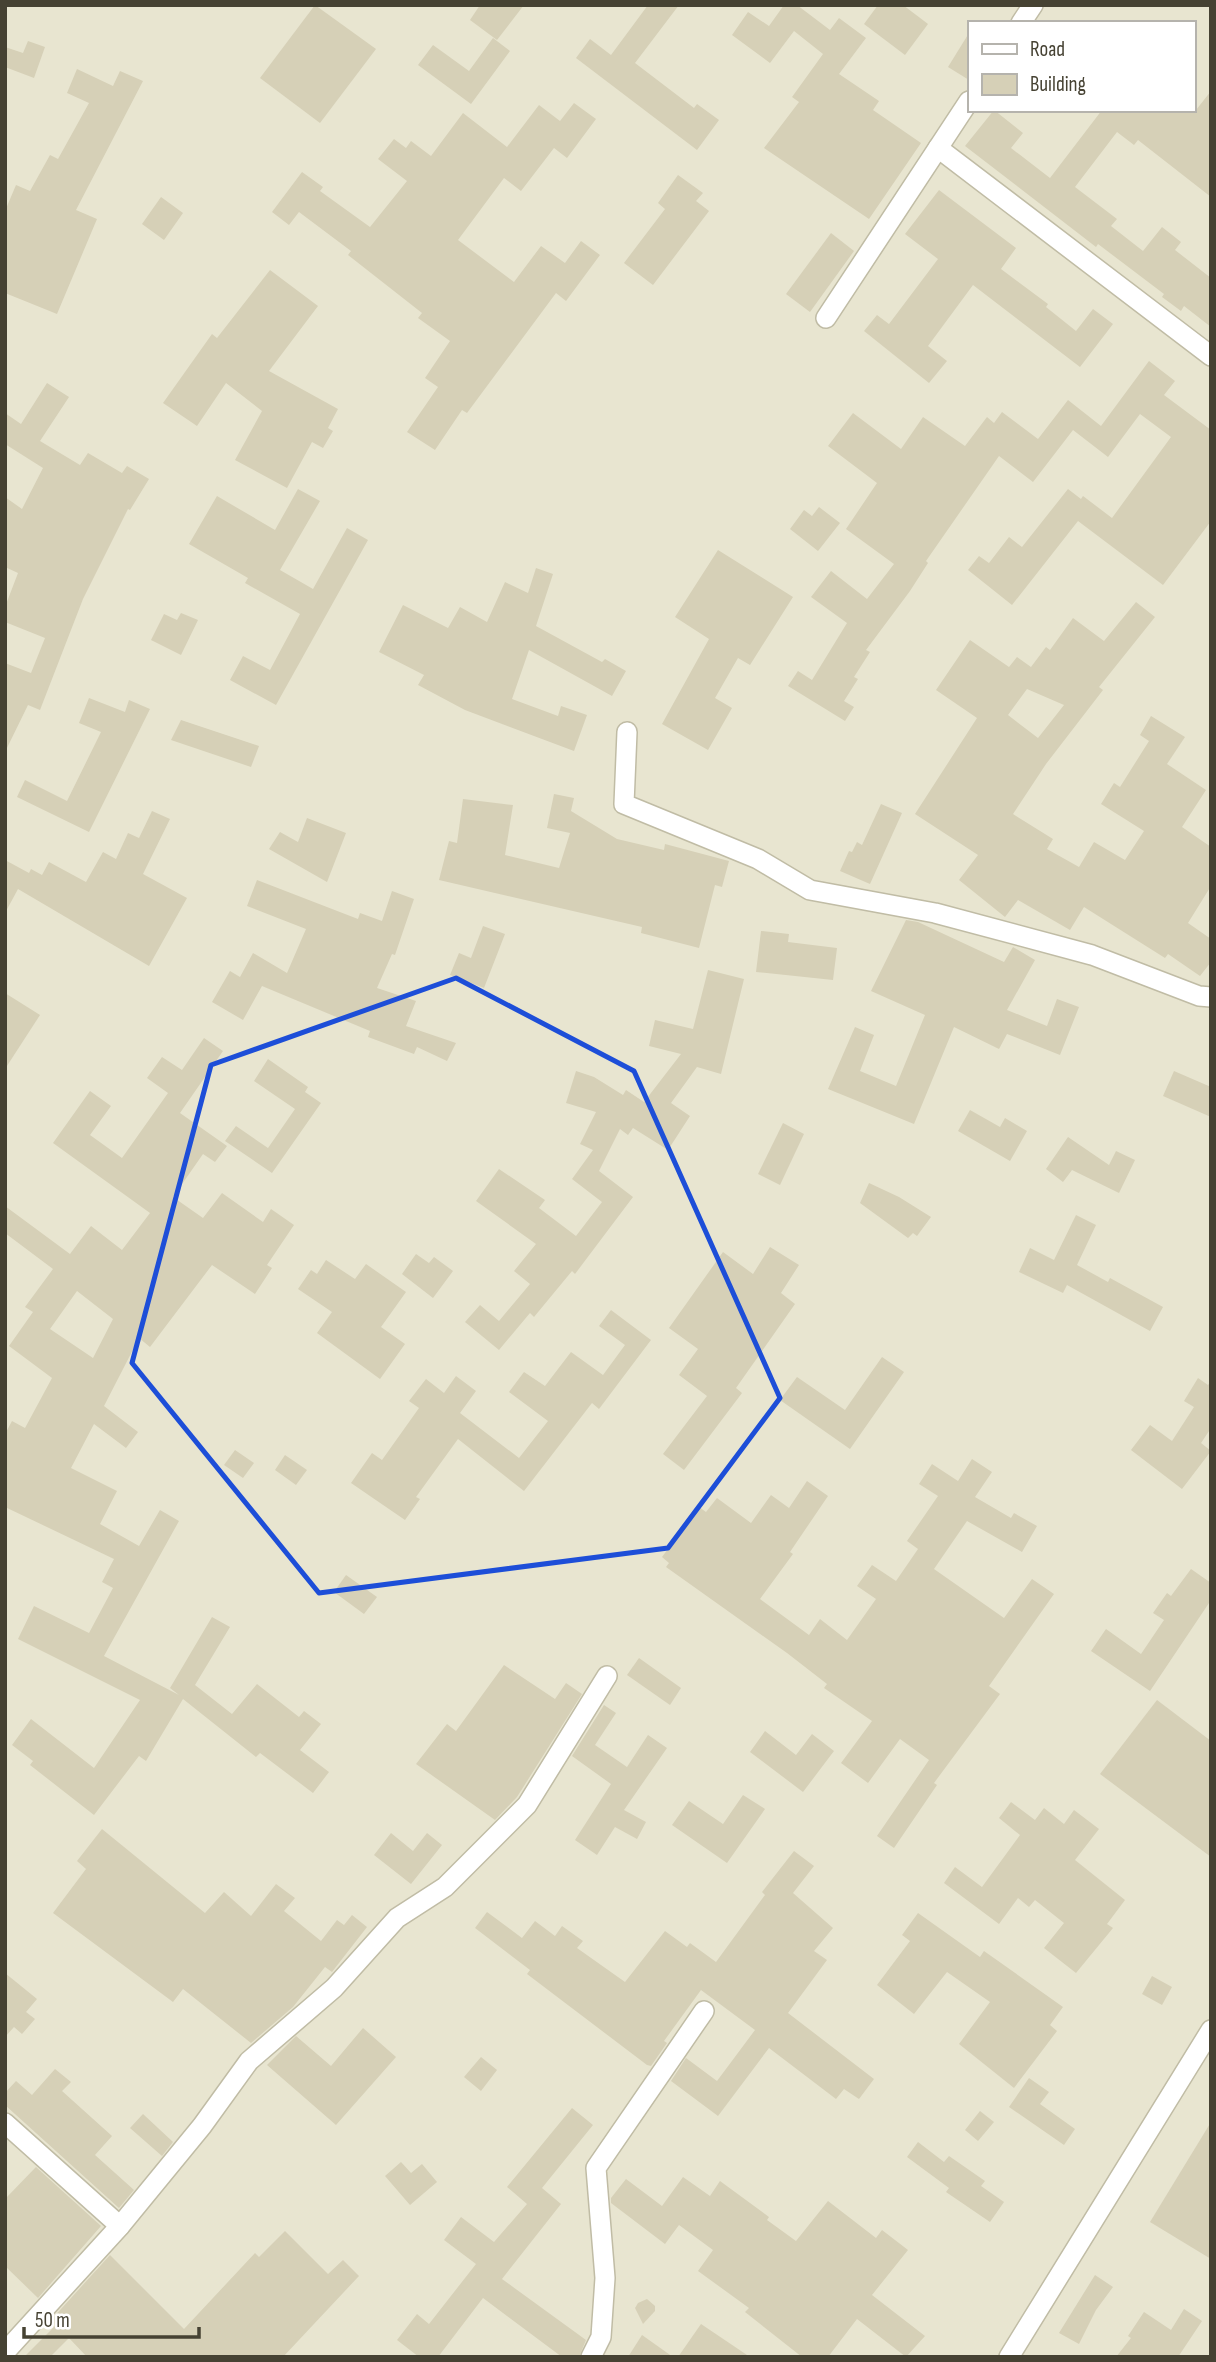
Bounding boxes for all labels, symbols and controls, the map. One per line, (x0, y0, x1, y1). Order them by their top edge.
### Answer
legend (968, 21, 1195, 112)
text: Road (1030, 37, 1065, 62)
text: Building (1030, 72, 1086, 97)
scale bar (24, 2296, 200, 2340)
text: 50 m (35, 2308, 70, 2333)

